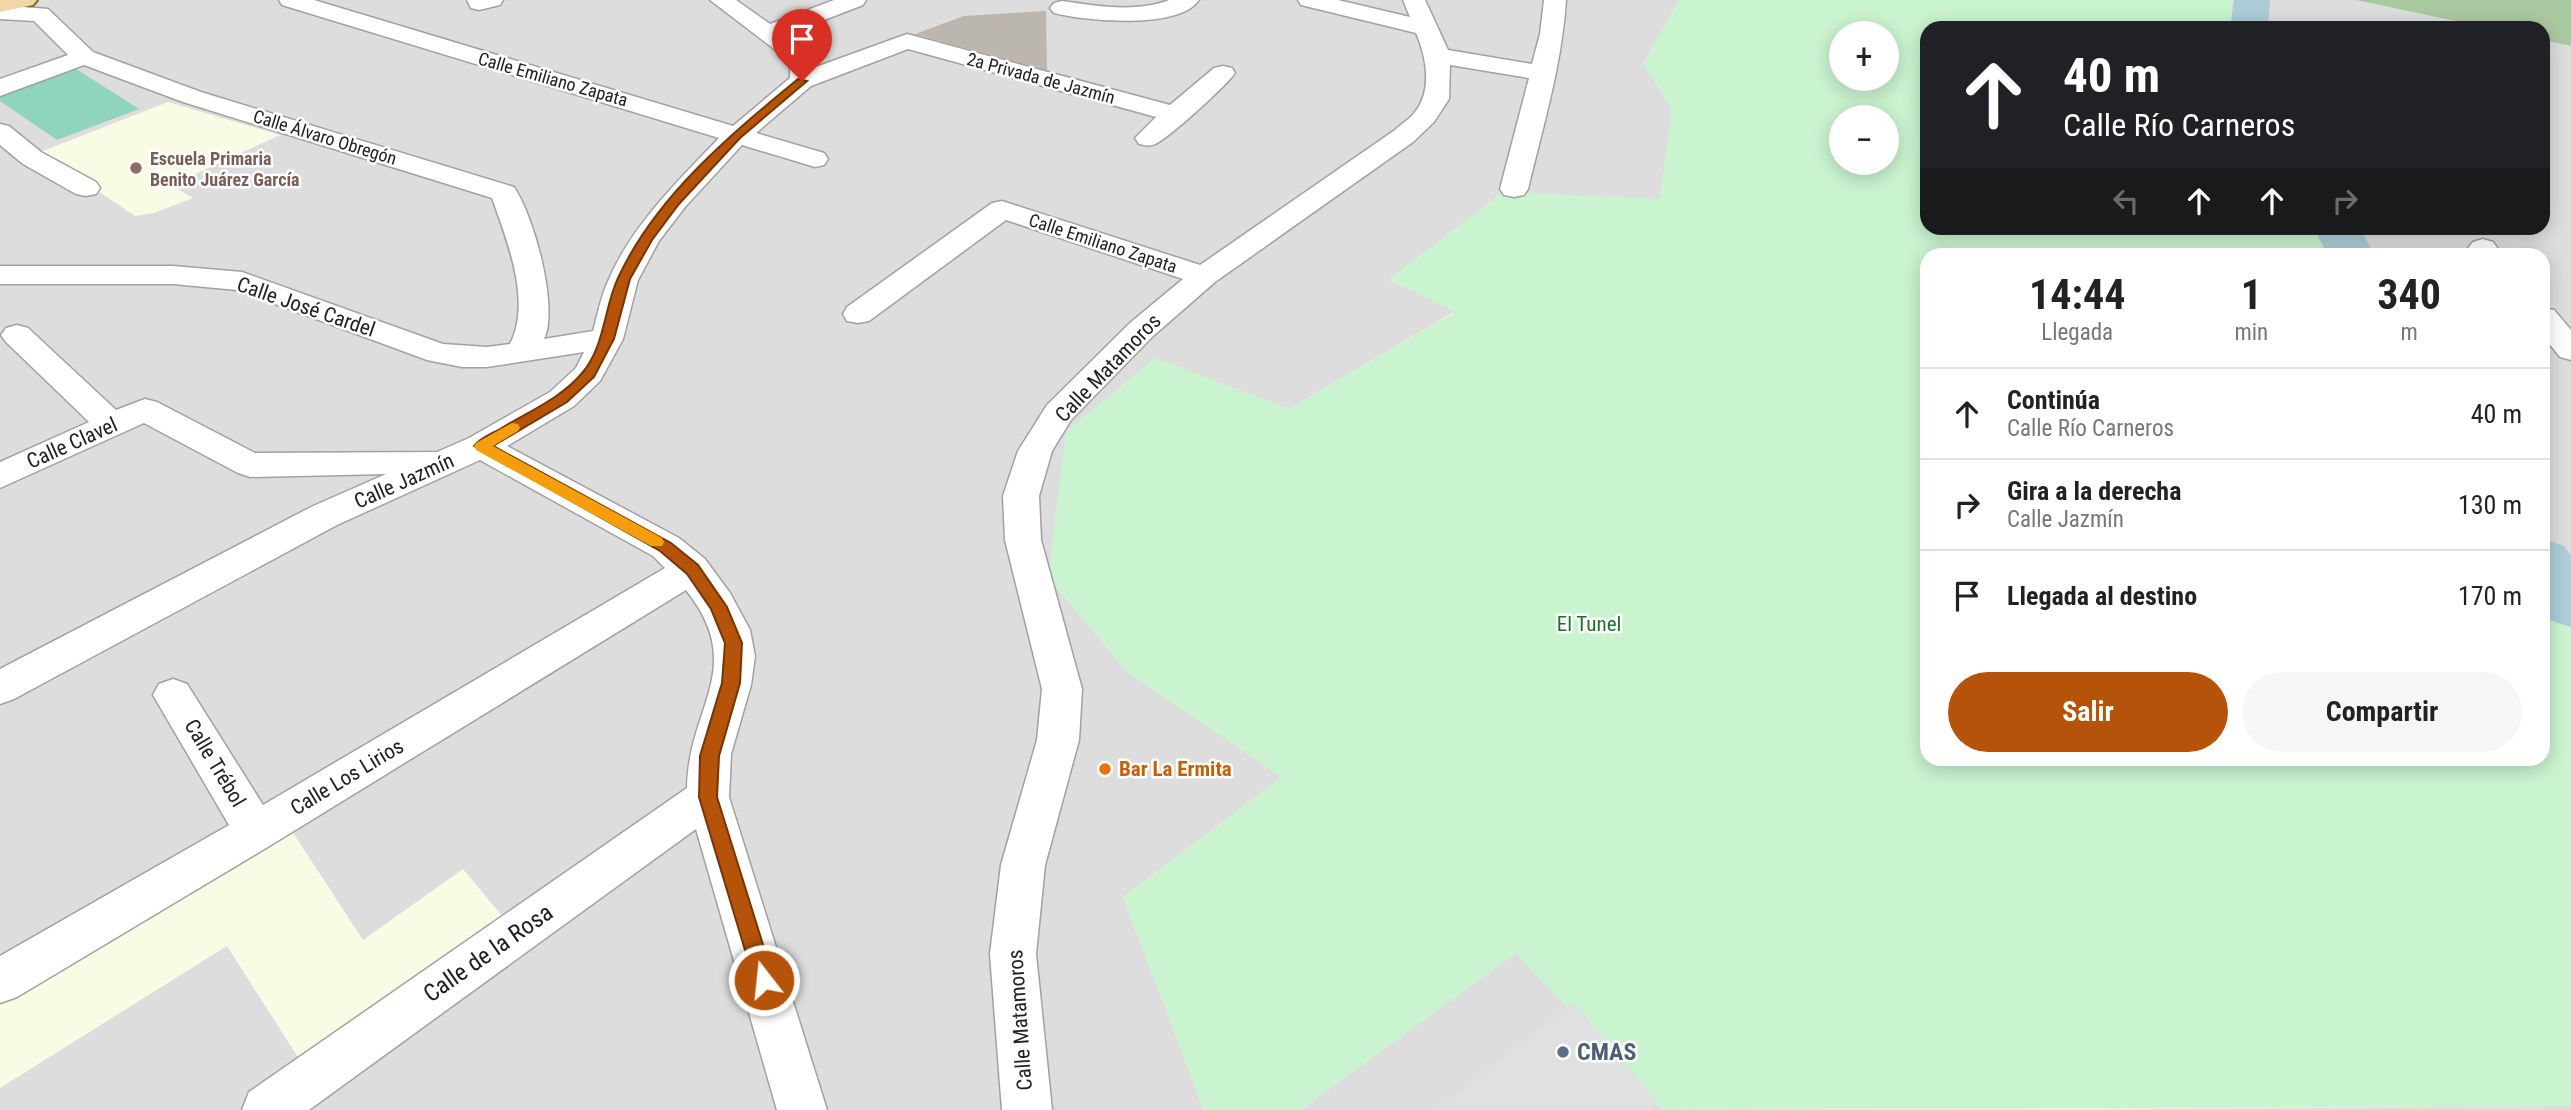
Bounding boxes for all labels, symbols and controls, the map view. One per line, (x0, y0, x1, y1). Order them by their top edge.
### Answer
pin (772, 9, 832, 81)
icon: arrive (783, 20, 821, 58)
map controls (1829, 21, 1899, 175)
button: + (1829, 21, 1899, 91)
text: 40 m (2063, 47, 2160, 104)
street label: Calle Emiliano Zapata (476, 48, 630, 110)
street label: 2a Privada de Jazmín (965, 48, 1117, 108)
icon: ahead (1948, 49, 2039, 140)
street label: Calle Álvaro Obregón (251, 105, 399, 169)
button: − (1829, 105, 1899, 175)
text: Calle Río Carneros (2063, 106, 2295, 144)
place label: Escuela Primaria Benito Juárez García (150, 148, 300, 190)
marker: Escuela Primaria Benito Juárez García (128, 160, 144, 176)
icon: left (2107, 182, 2145, 220)
icon: ahead (2180, 182, 2218, 220)
icon: ahead (2253, 182, 2291, 220)
icon: right (2326, 182, 2364, 220)
street label: Calle Emiliano Zapata (1026, 209, 1180, 277)
text: 14:44 (2029, 270, 2125, 319)
text: 1 (2241, 270, 2262, 319)
text: 340 (2377, 270, 2441, 319)
street label: Calle José Cardel (234, 272, 378, 342)
street label: Calle Matamoros (1050, 309, 1166, 427)
text: Llegada (2041, 319, 2113, 346)
text: min (2234, 319, 2268, 346)
text: m (2400, 319, 2418, 346)
text: Continúa (2007, 385, 2100, 415)
icon: ahead (1948, 395, 1986, 433)
text: 40 m (2471, 399, 2522, 429)
street label: Calle Clavel (23, 412, 121, 474)
text: Calle Río Carneros (2007, 415, 2174, 442)
street label: Calle Jazmín (350, 448, 458, 514)
text: Gira a la derecha (2007, 476, 2181, 506)
icon: right (1948, 486, 1986, 524)
text: 130 m (2458, 490, 2522, 520)
text: Calle Jazmín (2007, 506, 2124, 533)
icon: arrive (1948, 577, 1986, 615)
text: Llegada al destino (2007, 581, 2197, 611)
text: 170 m (2458, 581, 2522, 611)
park label: El Tunel (1557, 612, 1621, 636)
button: Salir (1948, 672, 2228, 752)
button: Compartir (2242, 672, 2522, 752)
street label: Calle Trébol (180, 715, 250, 811)
street label: Calle Los Lirios (286, 734, 408, 820)
place label: Bar La Ermita (1119, 757, 1232, 781)
marker: Bar La Ermita (1097, 761, 1113, 777)
street label: Calle de la Rosa (418, 898, 558, 1008)
position arrow (727, 943, 801, 1017)
street label: Calle Matamoros (1003, 949, 1037, 1091)
place label: CMAS (1577, 1038, 1636, 1066)
marker: CMAS (1555, 1044, 1571, 1060)

